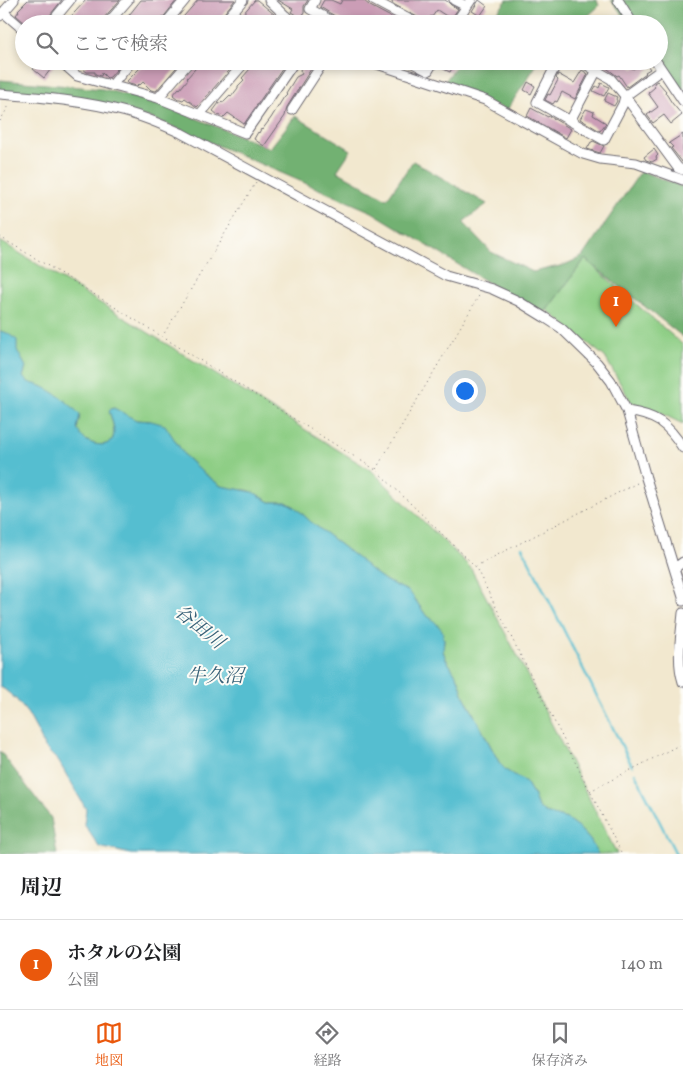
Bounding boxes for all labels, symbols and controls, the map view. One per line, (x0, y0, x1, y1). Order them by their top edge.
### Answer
search box (15, 15, 668, 70)
icon: search (33, 29, 61, 57)
text: ここで検索 (73, 32, 168, 58)
pin: 1 (600, 286, 632, 327)
your location (452, 378, 478, 404)
water label: 谷田川 (168, 600, 231, 657)
water label: 牛久沼 (186, 664, 246, 690)
text: 周辺 (20, 874, 62, 903)
text: ホタルの公園 (67, 941, 181, 967)
text: 1 (33, 954, 39, 976)
text: 140 m (621, 954, 663, 976)
text: 公園 (67, 970, 99, 992)
tab: 地図 (95, 1019, 123, 1071)
tab: 経路 (313, 1019, 341, 1071)
tab: 保存済み (532, 1019, 588, 1071)

